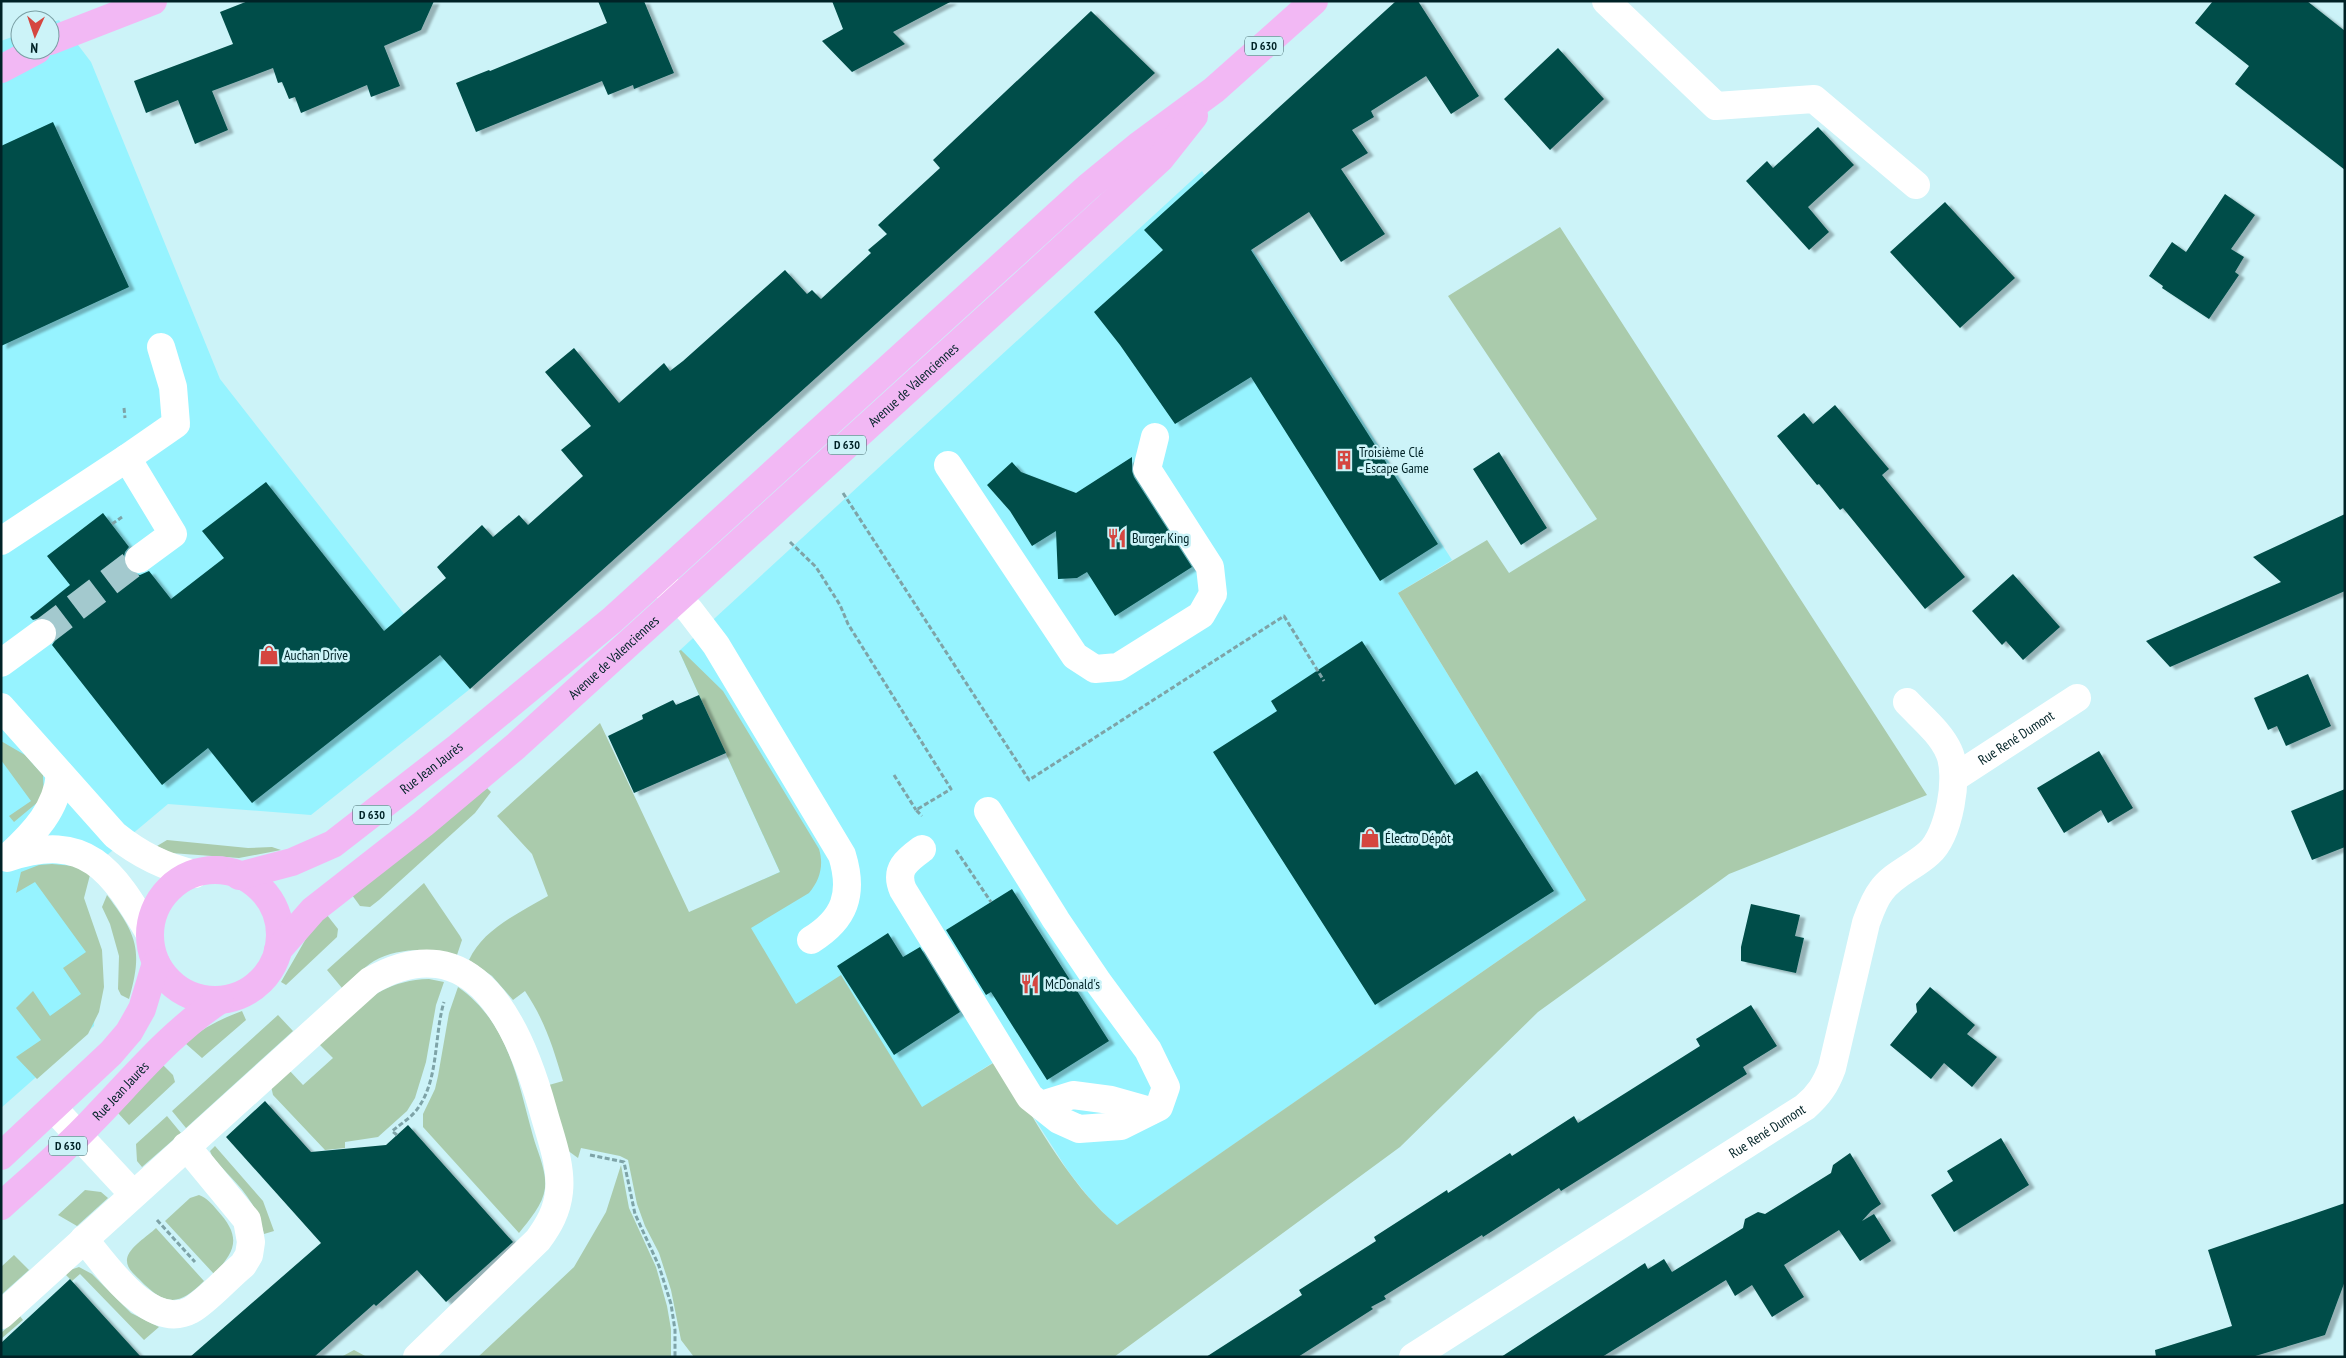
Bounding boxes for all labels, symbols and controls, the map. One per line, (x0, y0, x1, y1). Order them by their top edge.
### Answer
north arrow (10, 10, 60, 60)
road number: D 630 (1245, 36, 1283, 56)
text: N (30, 39, 39, 57)
street label: Avenue de Valenciennes (864, 339, 962, 431)
road number: D 630 (828, 436, 866, 454)
place label: Troisième Clé - Escape Game (1359, 443, 1429, 477)
building icon: Troisième Clé - Escape Game (1333, 449, 1355, 471)
restaurant icon: Burger King (1106, 527, 1128, 549)
place label: Burger King (1132, 529, 1189, 547)
street label: Avenue de Valenciennes (564, 611, 663, 703)
shop icon: Auchan Drive (258, 644, 280, 666)
place label: Auchan Drive (284, 646, 348, 664)
street label: Rue René Dumont (1975, 706, 2058, 769)
street label: Rue Jean Jaurès (396, 738, 467, 798)
road number: D 630 (353, 806, 391, 824)
shop icon: Électro Dépôt (1359, 827, 1381, 849)
place label: Électro Dépôt (1385, 829, 1451, 847)
restaurant icon: McDonald's (1019, 973, 1041, 995)
place label: McDonald's (1045, 975, 1100, 993)
street label: Rue Jean Jaurès (88, 1057, 153, 1124)
street label: Rue René Dumont (1726, 1100, 1809, 1162)
road number: D 630 (49, 1136, 87, 1156)

